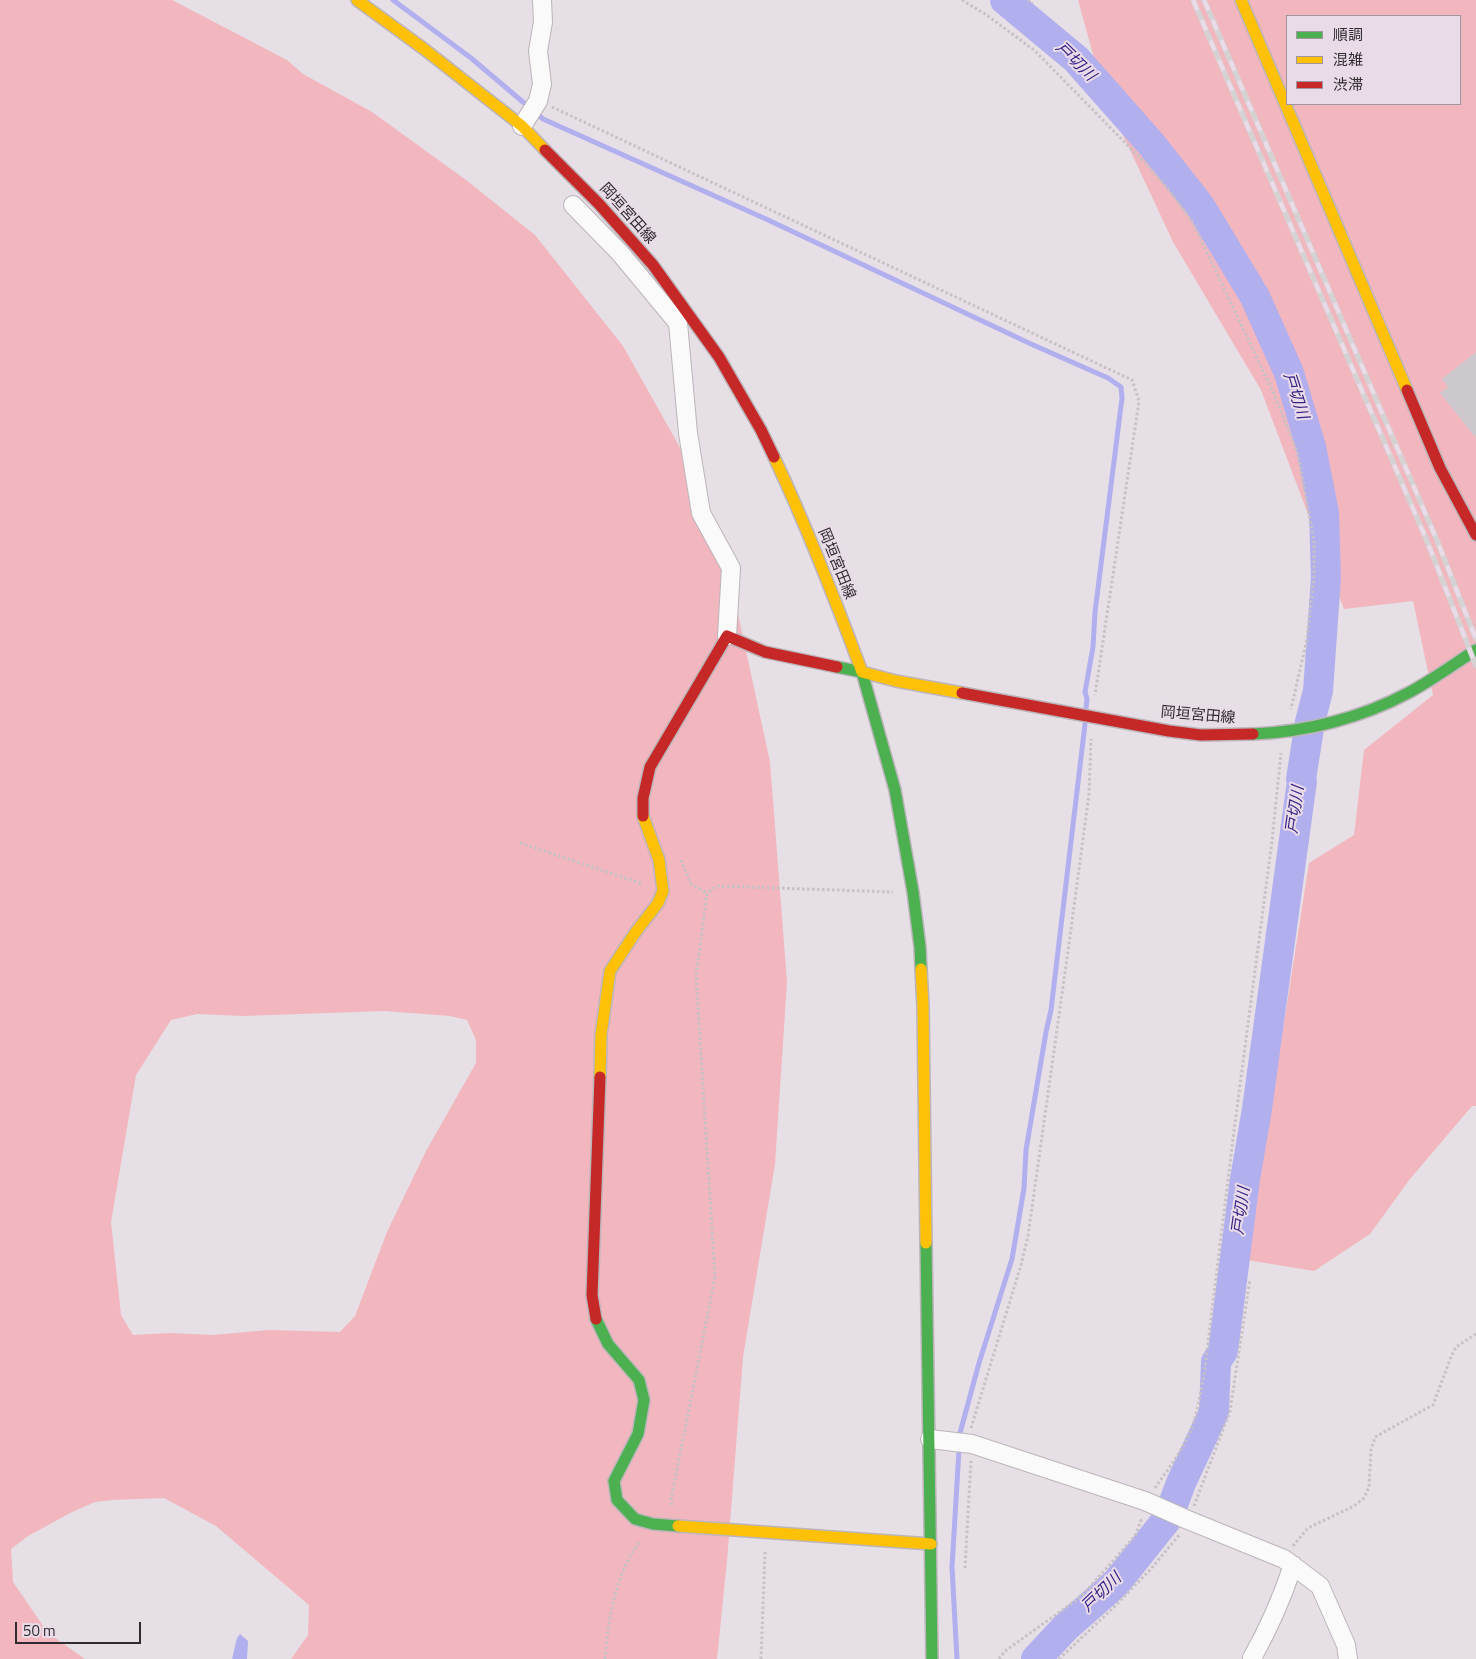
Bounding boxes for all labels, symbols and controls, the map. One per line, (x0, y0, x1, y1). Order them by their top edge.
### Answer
legend (1286, 15, 1461, 105)
text: 順調 (1333, 23, 1363, 46)
water label: 戸切川 (1051, 38, 1099, 86)
text: 混雑 (1333, 48, 1363, 71)
text: 渋滞 (1333, 73, 1363, 96)
street label: 岡垣宮田線 (595, 180, 659, 248)
water label: 戸切川 (1278, 370, 1312, 422)
street label: 岡垣宮田線 (814, 526, 858, 602)
street label: 岡垣宮田線 (1160, 704, 1236, 728)
water label: 戸切川 (1283, 785, 1309, 835)
water label: 戸切川 (1229, 1186, 1255, 1236)
water label: 戸切川 (1078, 1569, 1126, 1617)
scale bar (18, 1612, 144, 1644)
text: 50 m (23, 1619, 56, 1642)

